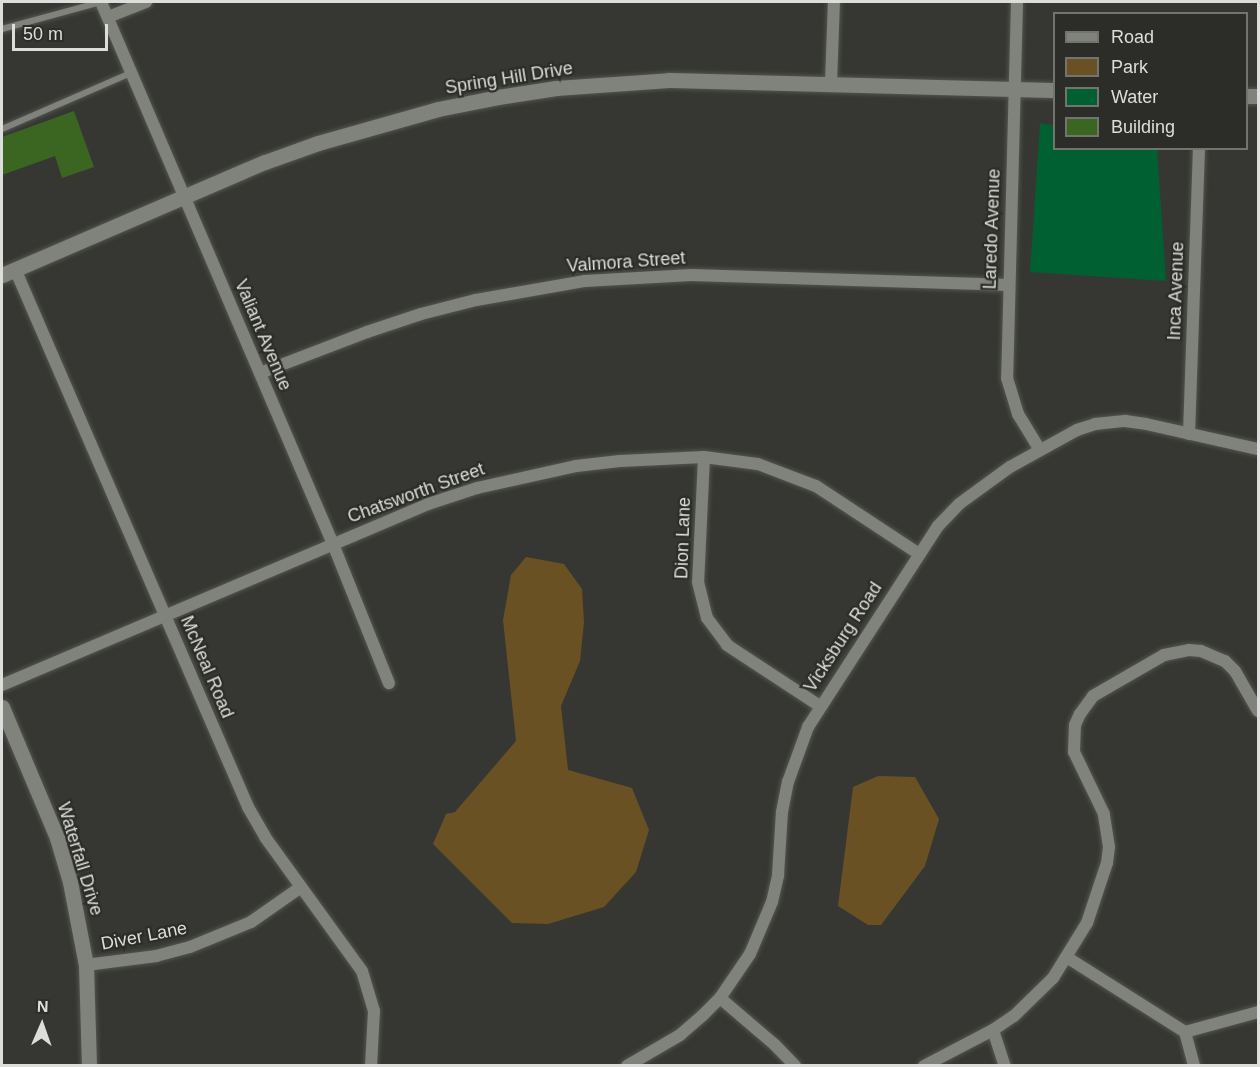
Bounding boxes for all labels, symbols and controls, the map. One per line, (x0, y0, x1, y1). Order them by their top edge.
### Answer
scale bar (15, 12, 111, 50)
legend (1053, 12, 1248, 150)
text: 50 m (23, 24, 63, 44)
text: Road (1111, 27, 1154, 47)
street label: Spring Hill Drive (444, 57, 574, 99)
text: Park (1111, 57, 1148, 77)
text: Water (1111, 87, 1158, 107)
text: Building (1111, 117, 1175, 137)
street label: Laredo Avenue (979, 168, 1005, 290)
street label: Inca Avenue (1163, 241, 1189, 341)
street label: Valmora Street (566, 247, 686, 277)
street label: Valiant Avenue (230, 276, 296, 394)
street label: Chatsworth Street (345, 458, 487, 528)
street label: Dion Lane (671, 497, 695, 579)
street label: Vicksburg Road (799, 578, 887, 696)
street label: McNeal Road (176, 613, 238, 721)
street label: Waterfall Drive (53, 800, 107, 918)
street label: Diver Lane (99, 917, 189, 955)
north arrow (12, 995, 72, 1055)
text: N (37, 998, 49, 1015)

